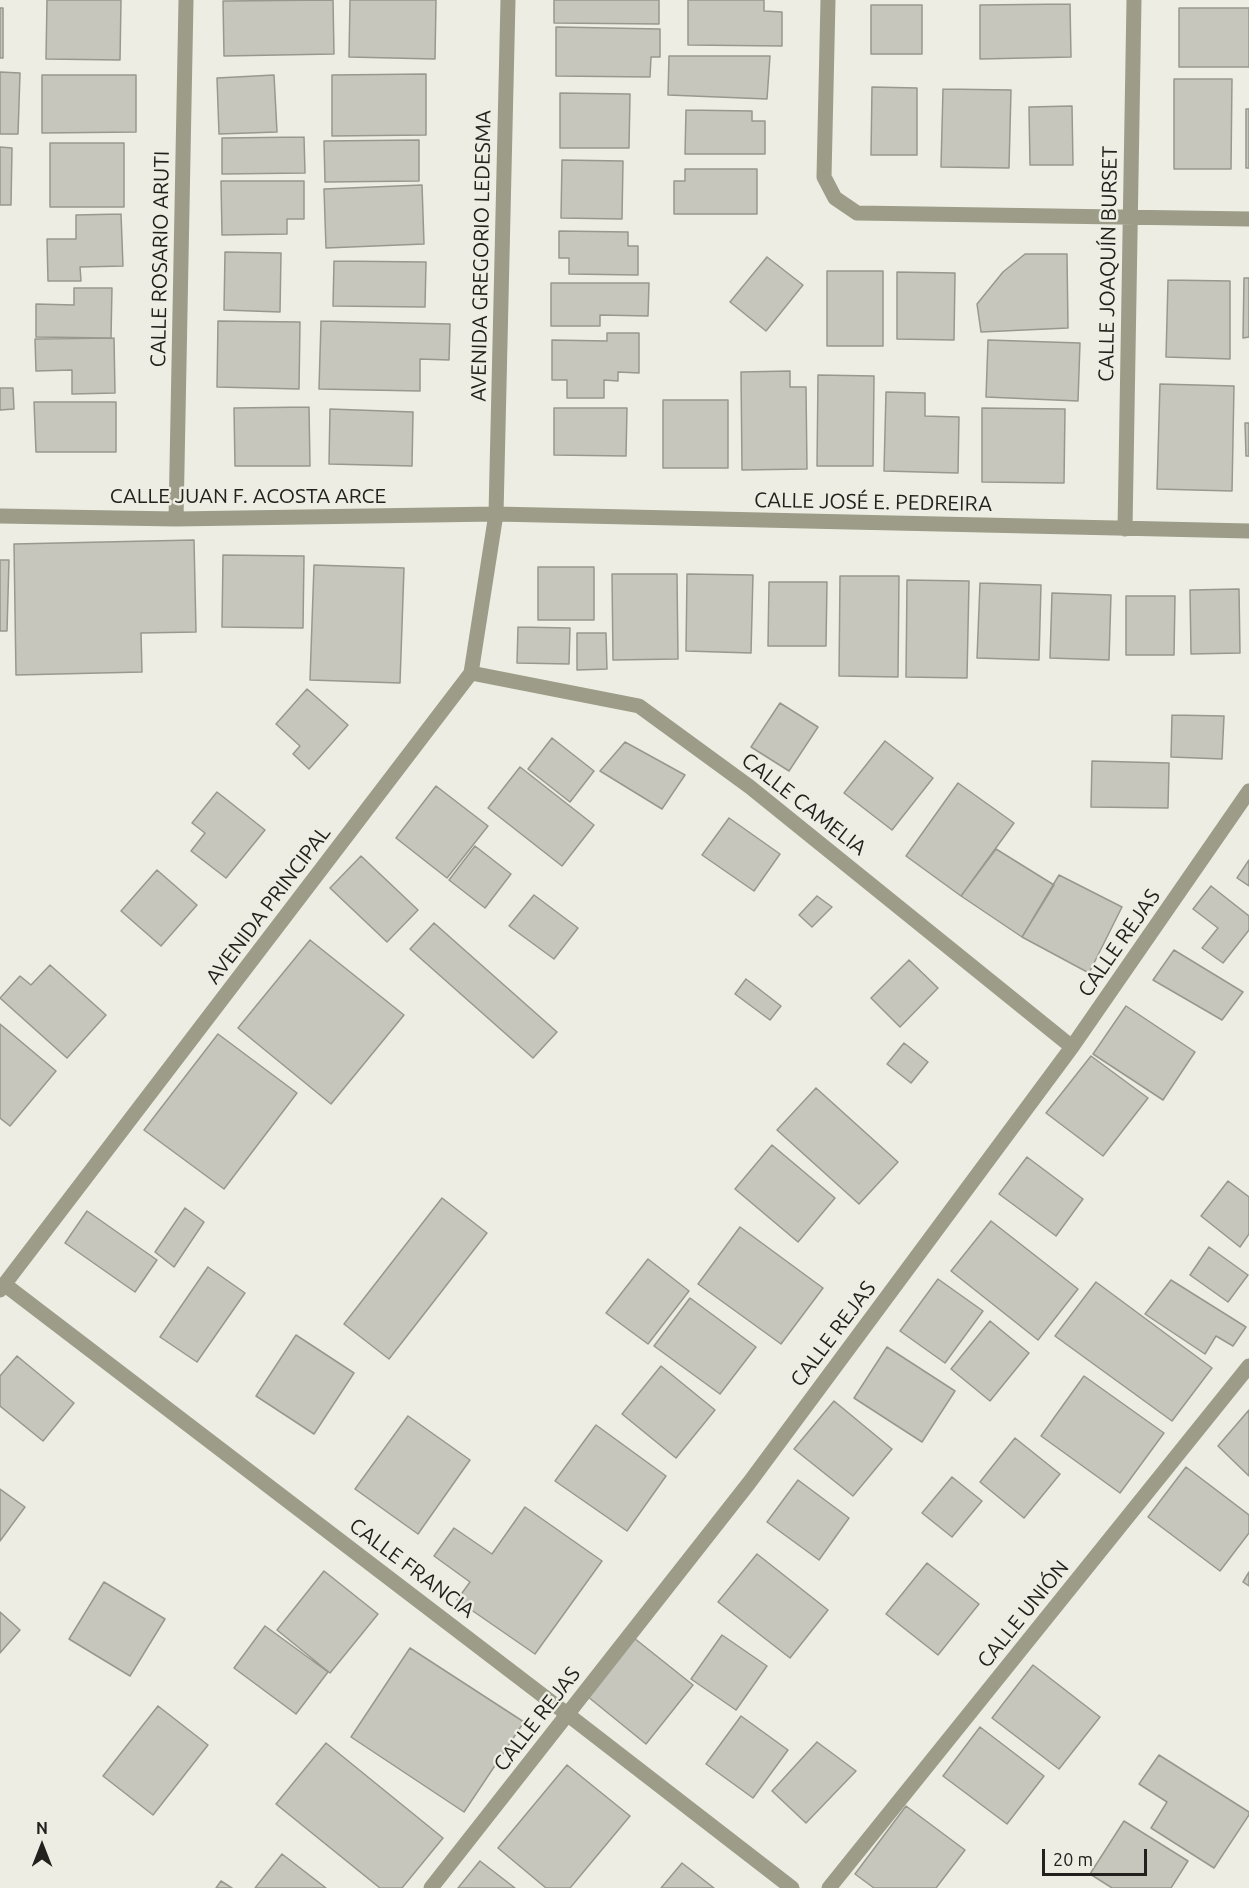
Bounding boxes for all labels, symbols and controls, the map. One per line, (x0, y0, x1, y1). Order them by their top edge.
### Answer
street label: AVENIDA GREGORIO LEDESMA (466, 110, 496, 402)
street label: CALLE JOAQUÍN BURSET (1093, 146, 1123, 382)
street label: CALLE ROSARIO ARUTI (146, 150, 174, 368)
street label: CALLE JUAN F. ACOSTA ARCE (110, 483, 386, 509)
street label: CALLE JOSÉ E. PEDREIRA (754, 487, 992, 517)
street label: CALLE CAMELIA (736, 747, 872, 861)
street label: AVENIDA PRINCIPAL (200, 821, 336, 989)
street label: CALLE REJAS (1073, 884, 1165, 1002)
street label: CALLE REJAS (785, 1276, 881, 1392)
street label: CALLE FRANCIA (344, 1513, 480, 1623)
street label: CALLE UNIÓN (972, 1555, 1074, 1673)
street label: CALLE REJAS (488, 1662, 586, 1776)
north arrow (12, 1816, 72, 1876)
text: N (36, 1819, 48, 1837)
scale bar (1045, 1837, 1150, 1875)
text: 20 m (1053, 1849, 1093, 1869)

